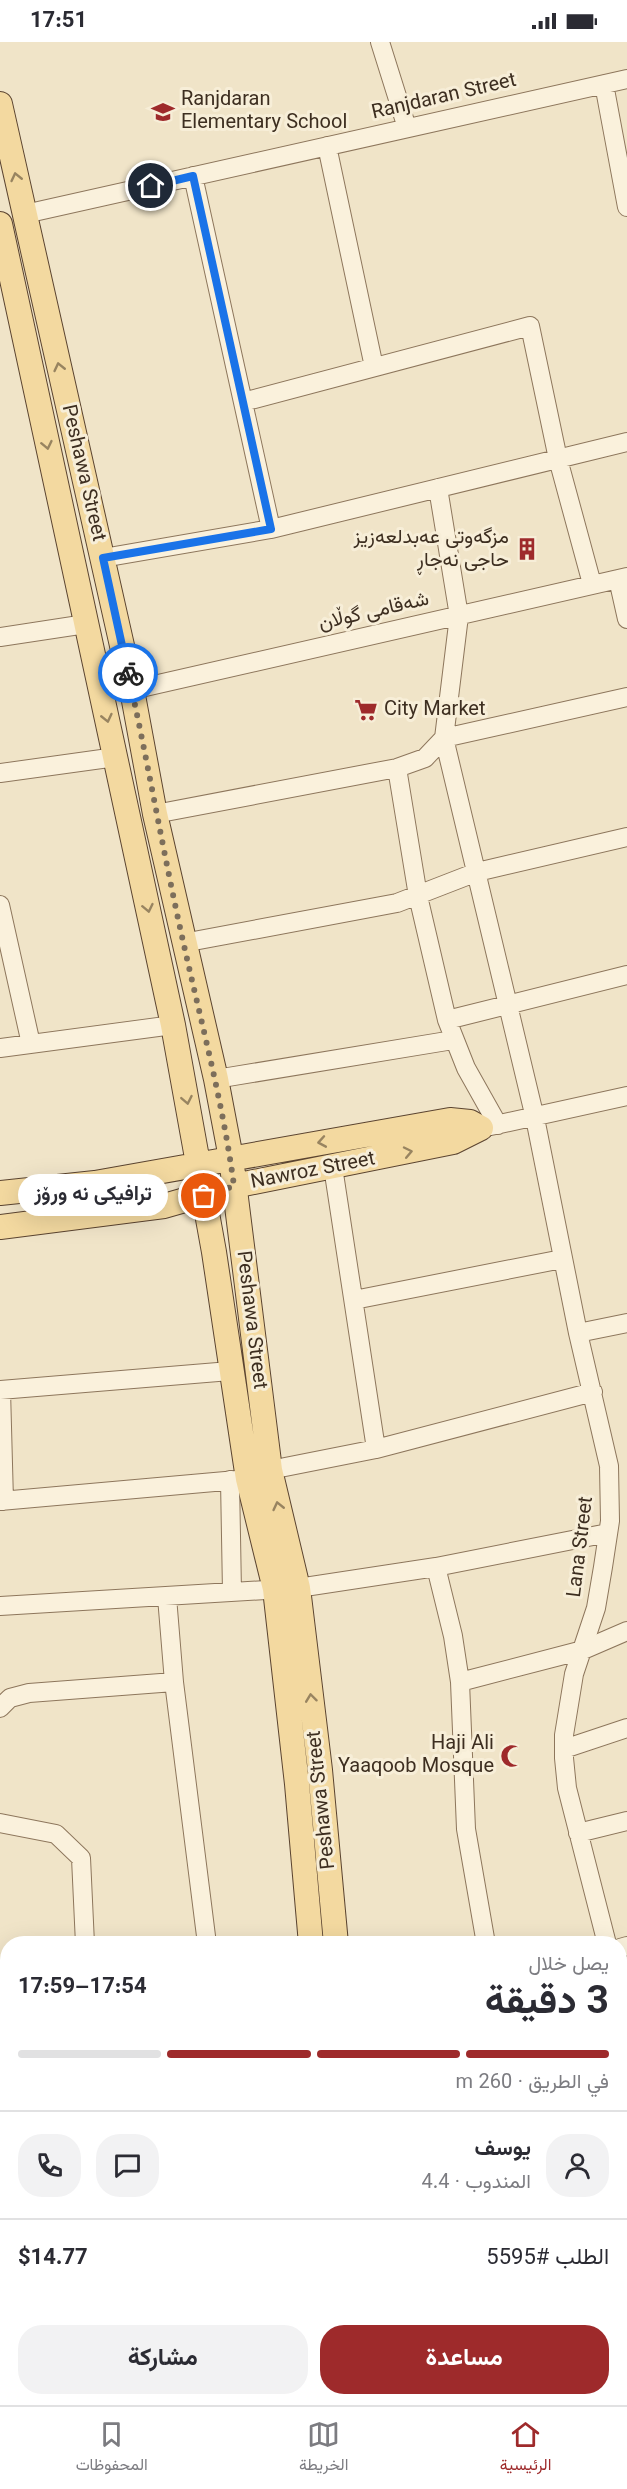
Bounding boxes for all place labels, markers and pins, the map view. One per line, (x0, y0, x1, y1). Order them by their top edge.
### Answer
place label: Ranjdaran Elementary School (181, 84, 347, 139)
school or university icon: Ranjdaran Elementary School (150, 99, 176, 125)
pin (125, 160, 176, 211)
place label: مزگەوتی عەبدلعەزیز حاجی نەجاڕ (352, 522, 509, 577)
building icon: مزگەوتی عەبدلعەزیز حاجی نەجاڕ (514, 536, 540, 562)
place label: City Market (384, 694, 485, 726)
supermarket icon: City Market (353, 697, 379, 723)
pin (178, 1170, 229, 1221)
callout: ترافیکی نه ورۆز (18, 1175, 168, 1217)
place label: Haji Ali Yaaqoob Mosque (338, 1728, 494, 1783)
mosque icon: Haji Ali Yaaqoob Mosque (499, 1743, 525, 1769)

